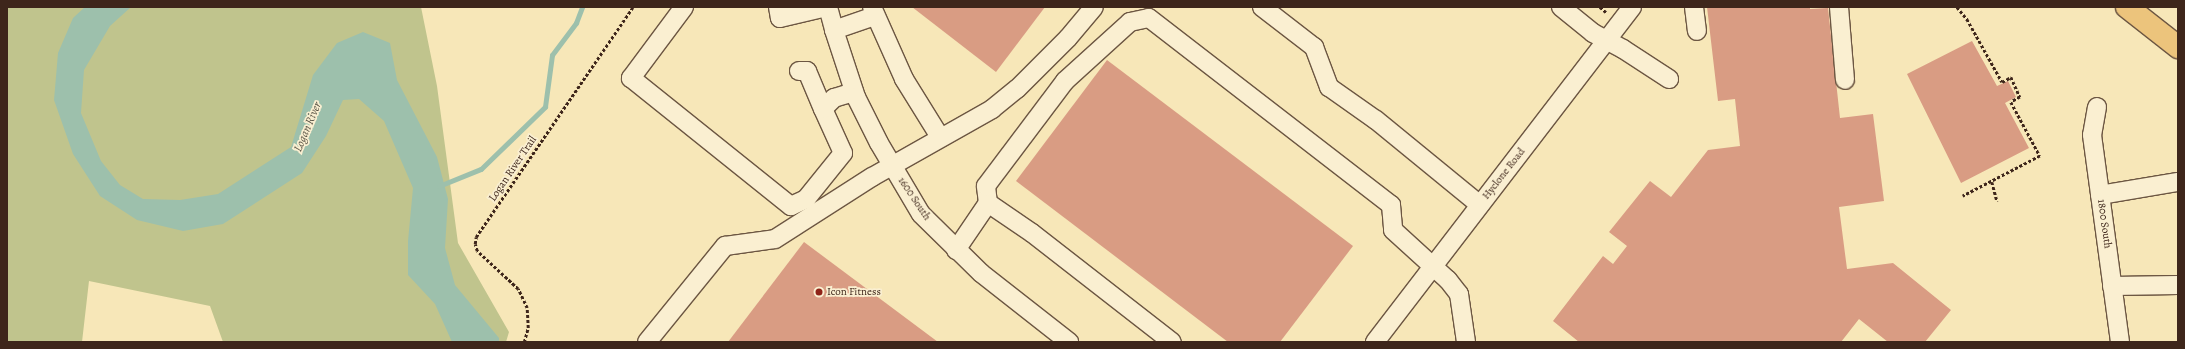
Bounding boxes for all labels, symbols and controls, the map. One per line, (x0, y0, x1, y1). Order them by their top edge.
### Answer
water label: Logan River (291, 100, 325, 154)
street label: Logan River Trail (486, 134, 540, 204)
street label: Hyclone Road (1480, 146, 1528, 202)
street label: 1600 South (895, 175, 933, 223)
street label: 1800 South (2094, 199, 2114, 249)
place label: Icon Fitness (827, 285, 881, 299)
marker: Icon Fitness (814, 287, 824, 297)

